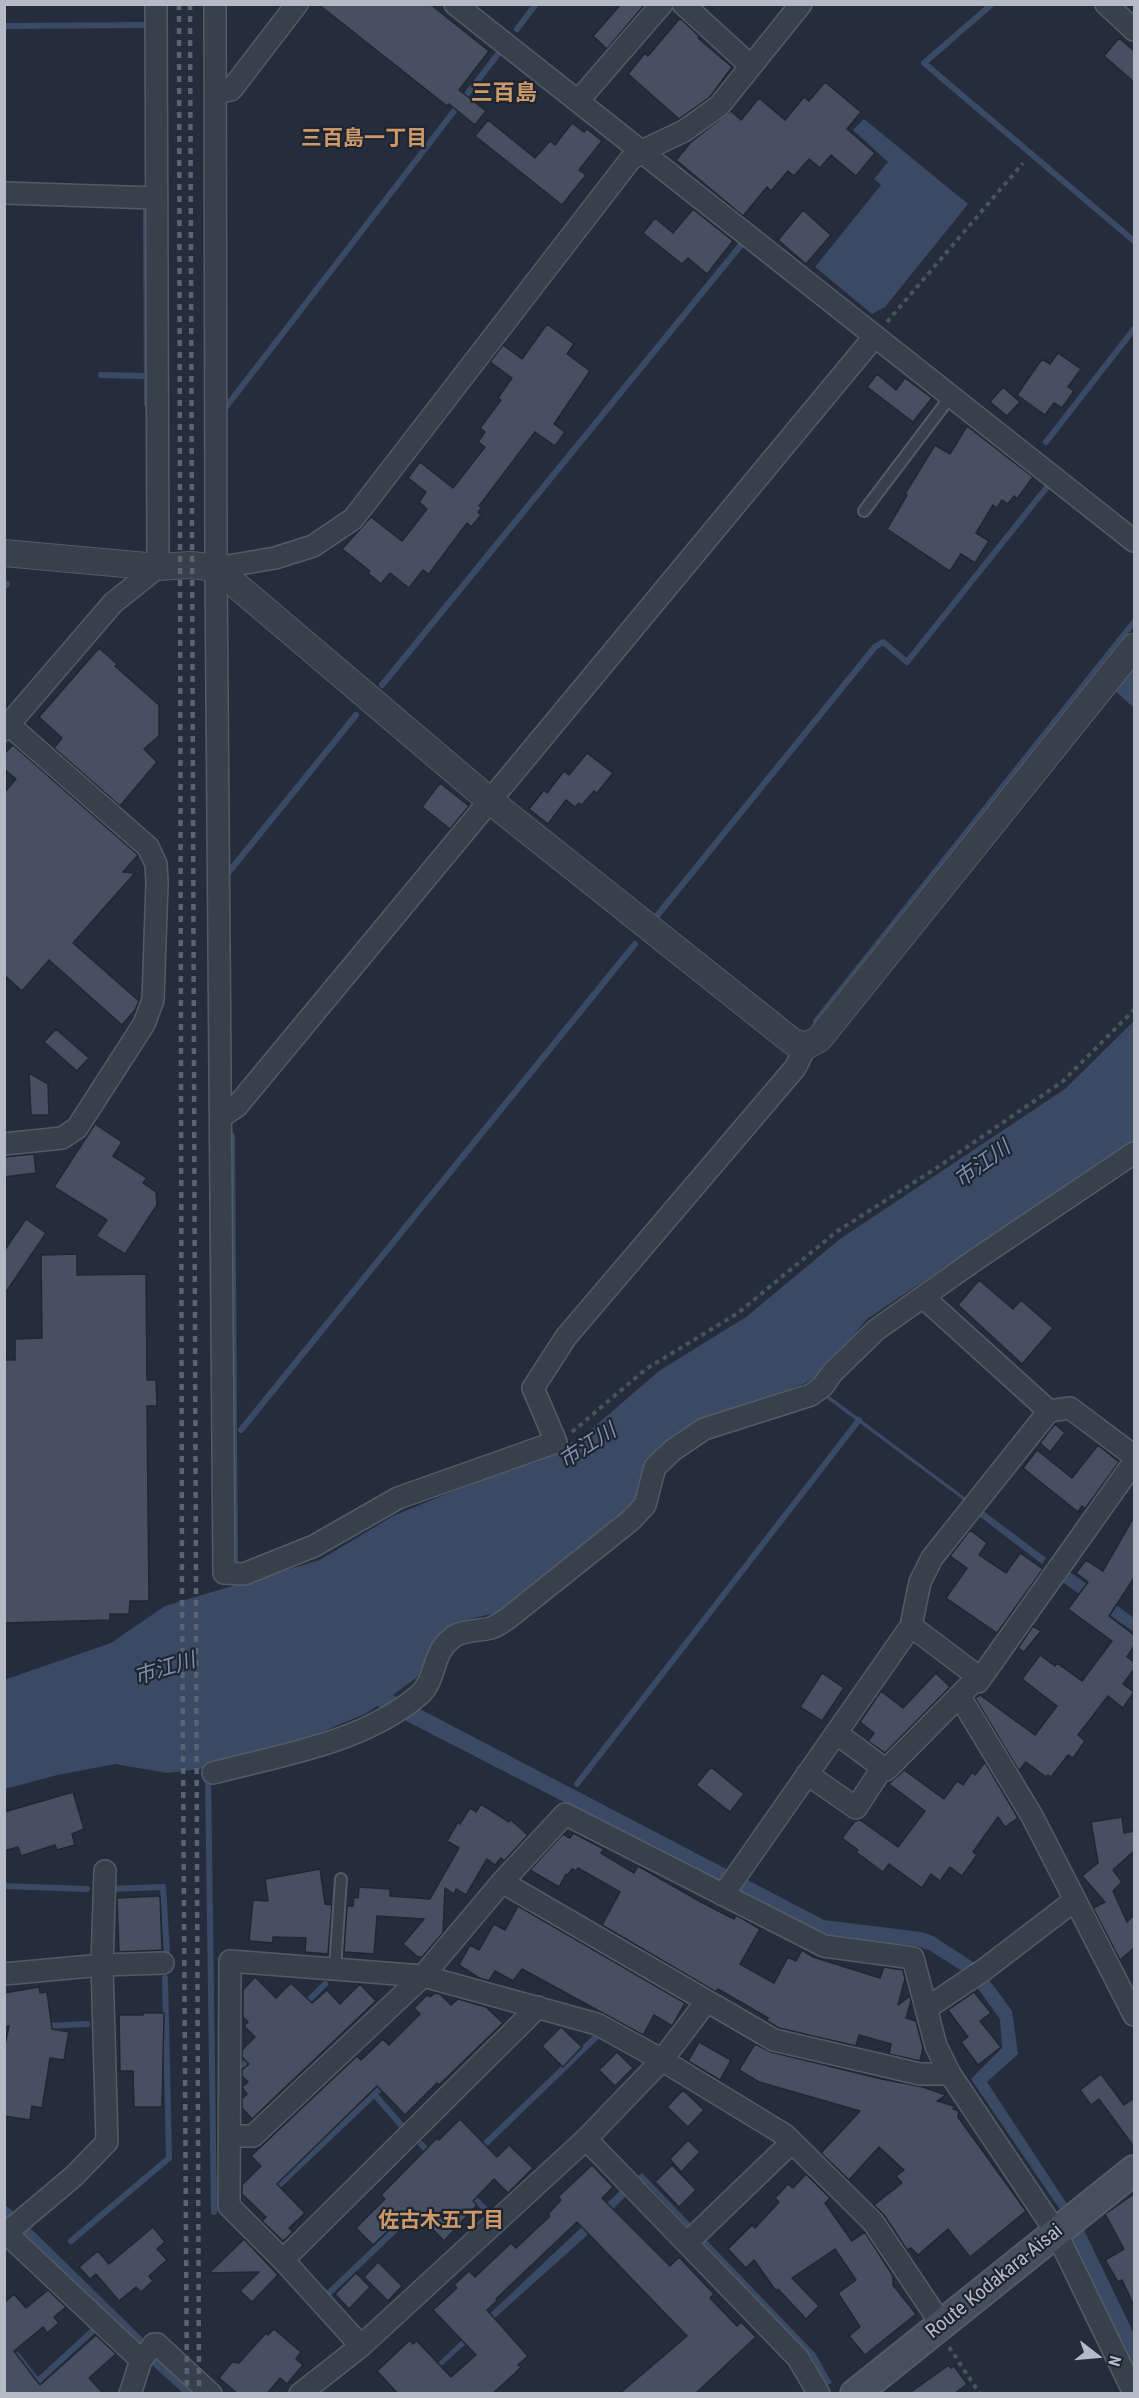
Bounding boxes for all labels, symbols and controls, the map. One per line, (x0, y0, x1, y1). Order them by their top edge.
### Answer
district label: 三百島 (471, 81, 537, 107)
district label: 三百島一丁目 (301, 127, 427, 153)
water label: 市江川 (950, 1136, 1016, 1194)
water label: 市江川 (555, 1419, 621, 1475)
water label: 市江川 (131, 1649, 199, 1691)
district label: 佐古木五丁目 (378, 2209, 504, 2235)
street label: Route Kodakara-Aisai (922, 2220, 1068, 2344)
north arrow (1067, 2326, 1127, 2386)
text: N (1104, 2354, 1125, 2368)

